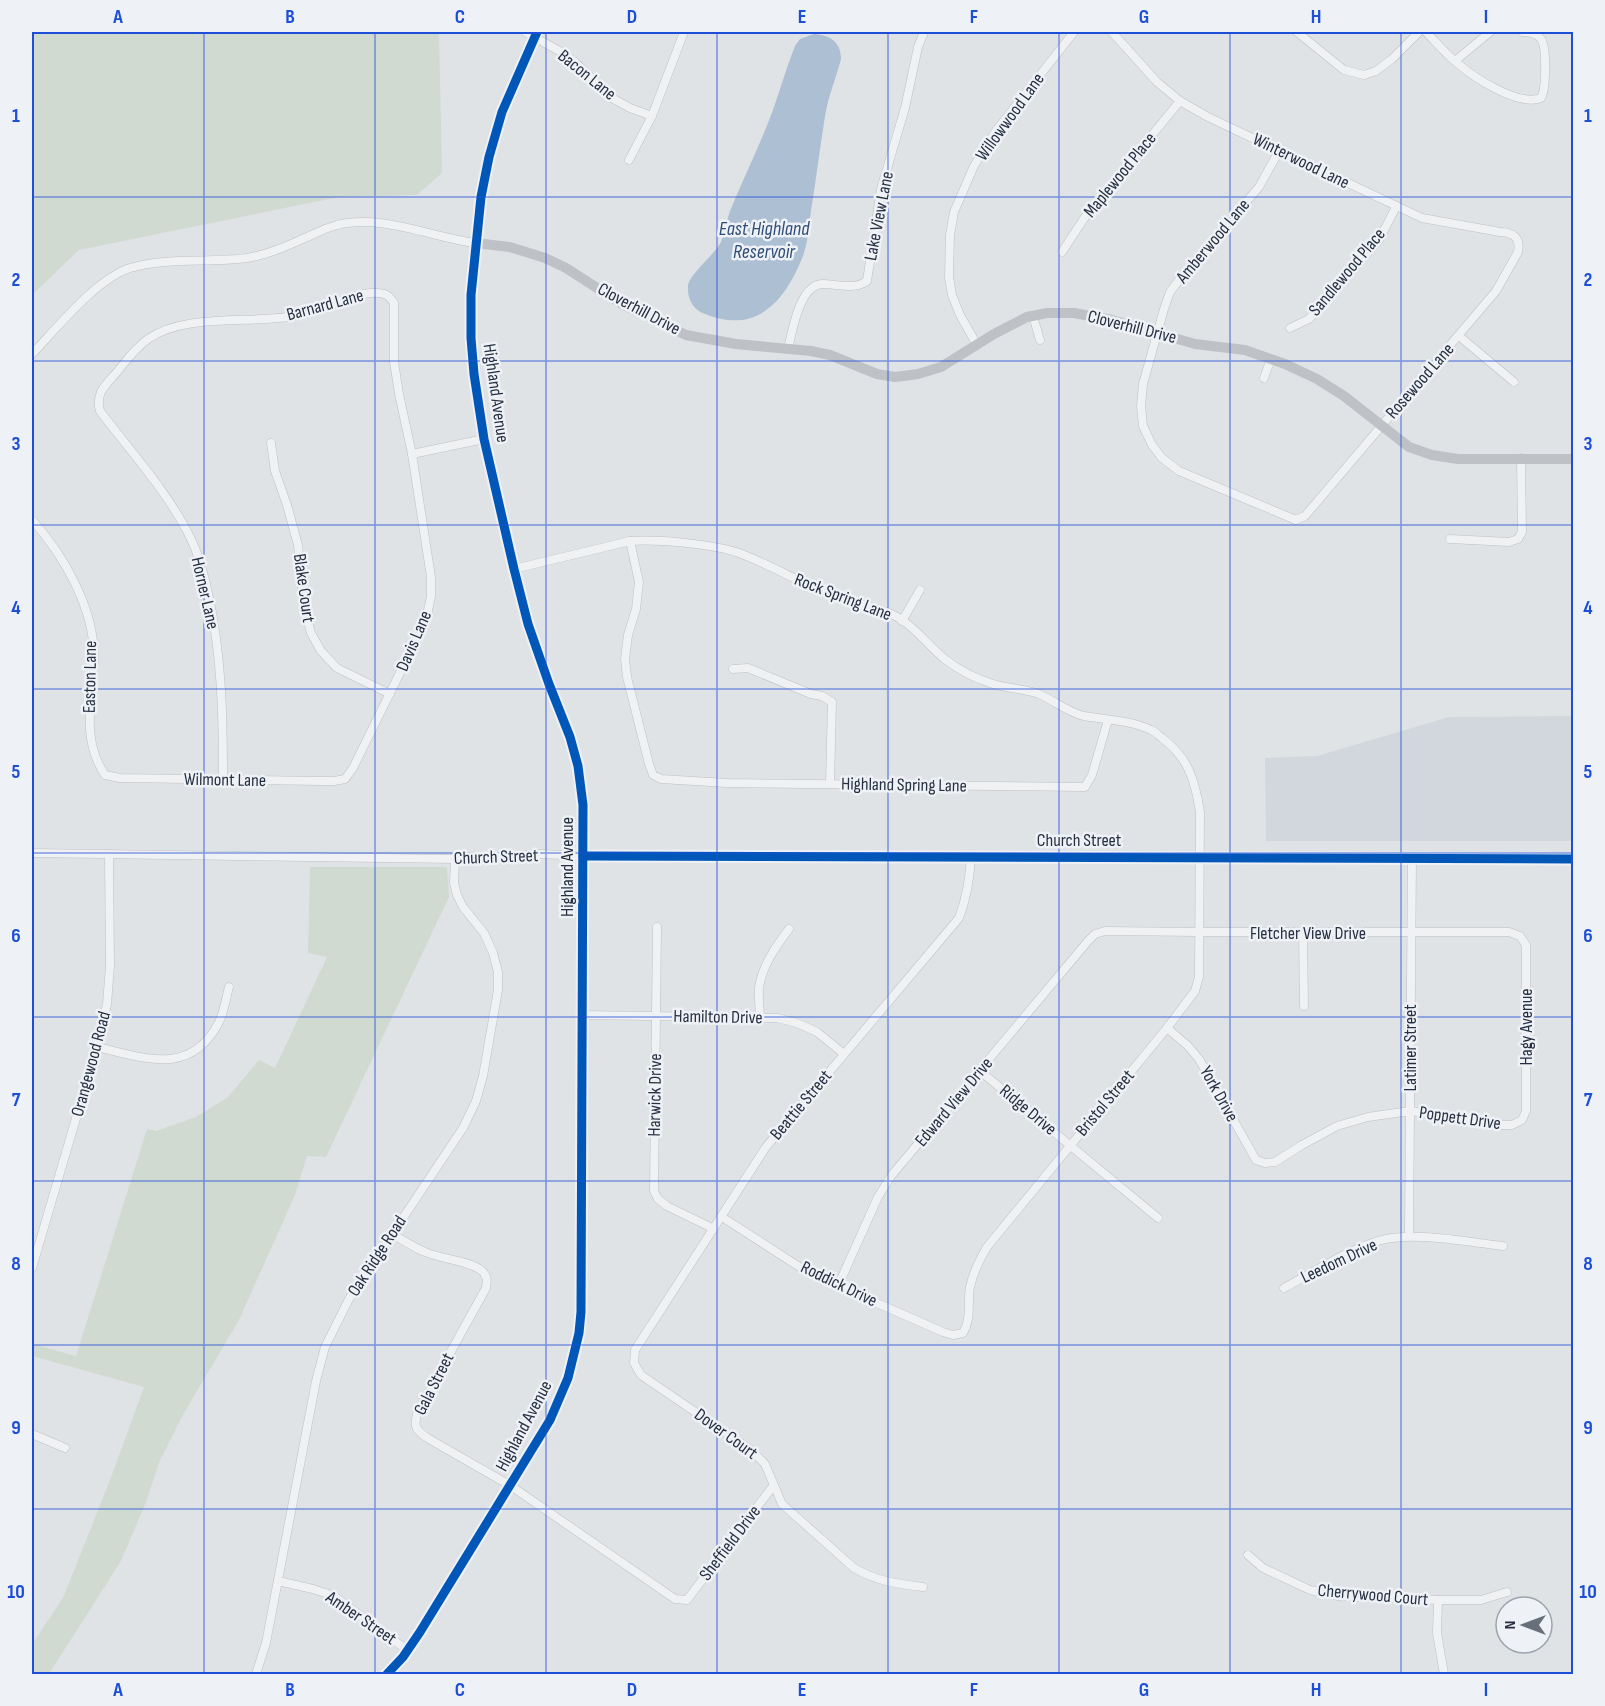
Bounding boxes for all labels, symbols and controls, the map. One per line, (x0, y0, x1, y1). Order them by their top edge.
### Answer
text: A (112, 5, 123, 29)
text: B (285, 5, 295, 29)
text: C (455, 5, 465, 29)
text: D (627, 5, 637, 29)
text: E (798, 5, 806, 29)
text: F (970, 5, 978, 29)
text: G (1139, 5, 1149, 29)
text: H (1311, 5, 1321, 29)
text: I (1484, 5, 1488, 29)
street label: Bacon Lane (554, 45, 620, 105)
street label: Willowwood Lane (971, 69, 1049, 165)
text: 1 (12, 104, 20, 128)
text: 1 (1584, 104, 1592, 128)
street label: Maplewood Place (1079, 128, 1161, 222)
street label: Winterwood Lane (1249, 129, 1353, 193)
street label: Lake View Lane (860, 170, 898, 262)
street label: Amberwood Lane (1171, 195, 1254, 288)
water label: East Highland Reservoir (719, 217, 810, 264)
street label: Sandlewood Place (1304, 224, 1390, 320)
text: 2 (12, 268, 20, 292)
text: 2 (1584, 268, 1592, 292)
street label: Cloverhill Drive (594, 278, 684, 340)
street label: Barnard Lane (284, 285, 366, 325)
street label: Cloverhill Drive (1085, 306, 1179, 348)
street label: Rosewood Lane (1382, 339, 1458, 423)
street label: Highland Avenue (479, 342, 513, 444)
text: 3 (12, 432, 21, 456)
text: 3 (1584, 432, 1593, 456)
street label: Blake Court (289, 552, 319, 624)
street label: Horner Lane (187, 555, 223, 631)
street label: Rock Spring Lane (791, 569, 895, 625)
text: 4 (11, 596, 21, 620)
text: 4 (1583, 596, 1593, 620)
street label: Davis Lane (392, 608, 436, 674)
street label: Easton Lane (79, 641, 101, 713)
text: 5 (12, 760, 21, 784)
text: 5 (1584, 760, 1593, 784)
street label: Wilmont Lane (184, 769, 266, 791)
street label: Highland Spring Lane (841, 773, 967, 797)
street label: Highland Avenue (557, 817, 578, 917)
street label: Church Street (1037, 830, 1122, 851)
street label: Church Street (453, 845, 539, 869)
street label: Fletcher View Drive (1250, 923, 1366, 944)
text: 6 (11, 924, 21, 948)
text: 6 (1583, 924, 1593, 948)
street label: Hagy Avenue (1516, 989, 1537, 1065)
street label: Latimer Street (1400, 1004, 1421, 1092)
street label: Hamilton Drive (673, 1006, 763, 1028)
street label: Orangewood Road (67, 1009, 115, 1119)
street label: Harwick Drive (644, 1053, 666, 1137)
street label: Edward View Drive (911, 1053, 997, 1151)
street label: York Drive (1195, 1063, 1243, 1125)
street label: Beattie Street (766, 1065, 837, 1144)
street label: Bristol Street (1071, 1065, 1139, 1140)
street label: Ridge Drive (995, 1080, 1061, 1140)
text: 7 (12, 1088, 21, 1112)
text: 7 (1584, 1088, 1593, 1112)
street label: Poppett Drive (1418, 1102, 1502, 1134)
street label: Oak Ridge Road (343, 1212, 411, 1300)
street label: Leedom Drive (1298, 1234, 1380, 1288)
text: 8 (11, 1252, 21, 1276)
text: 8 (1583, 1252, 1593, 1276)
street label: Roddick Drive (797, 1257, 881, 1311)
street label: Gala Street (409, 1349, 459, 1419)
street label: Highland Avenue (491, 1377, 557, 1475)
street label: Dover Court (690, 1404, 762, 1464)
text: 9 (11, 1416, 21, 1440)
text: 9 (1583, 1416, 1593, 1440)
street label: Sheffield Drive (695, 1501, 765, 1585)
text: 10 (7, 1580, 25, 1604)
street label: Cherrywood Court (1317, 1580, 1430, 1610)
text: 10 (1579, 1580, 1597, 1604)
street label: Amber Street (321, 1586, 401, 1649)
north arrow (1494, 1595, 1554, 1655)
text: N (1501, 1621, 1520, 1629)
text: A (112, 1678, 123, 1702)
text: B (285, 1678, 295, 1702)
text: C (455, 1678, 465, 1702)
text: D (627, 1678, 637, 1702)
text: E (798, 1678, 806, 1702)
text: F (970, 1678, 978, 1702)
text: G (1139, 1678, 1149, 1702)
text: H (1311, 1678, 1321, 1702)
text: I (1484, 1678, 1488, 1702)

